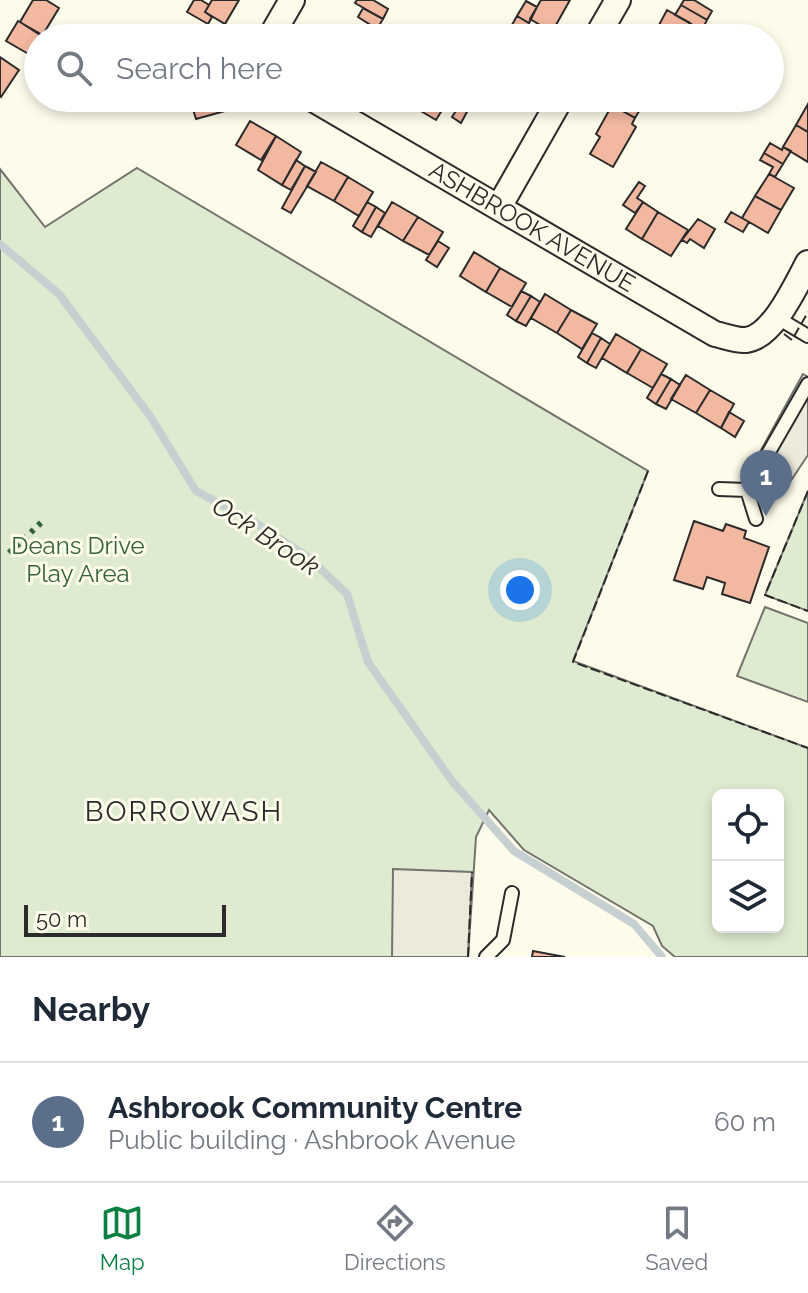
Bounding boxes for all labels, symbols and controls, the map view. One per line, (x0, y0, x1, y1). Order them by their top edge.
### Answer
search box (24, 24, 784, 112)
icon: search (52, 46, 96, 90)
text: Search here (116, 51, 283, 86)
street label: ASHBROOK AVENUE (424, 155, 640, 298)
pin: 1 (740, 450, 792, 516)
water label: Ock Brook (207, 490, 325, 582)
park label: Deans Drive Play Area (11, 531, 145, 588)
your location (500, 570, 540, 610)
map controls (712, 789, 784, 933)
button: locate (712, 789, 784, 861)
district label: BORROWASH (85, 795, 283, 828)
button: layers (712, 861, 784, 933)
scale bar (24, 901, 226, 937)
text: 50 m (36, 906, 87, 932)
text: Nearby (32, 989, 150, 1029)
text: Ashbrook Community Centre (108, 1090, 522, 1125)
text: 1 (52, 1107, 64, 1137)
text: 60 m (714, 1107, 776, 1137)
text: Public building · Ashbrook Avenue (108, 1125, 516, 1155)
tab: Map (100, 1201, 145, 1275)
tab: Directions (344, 1201, 446, 1275)
tab: Saved (645, 1201, 708, 1275)

